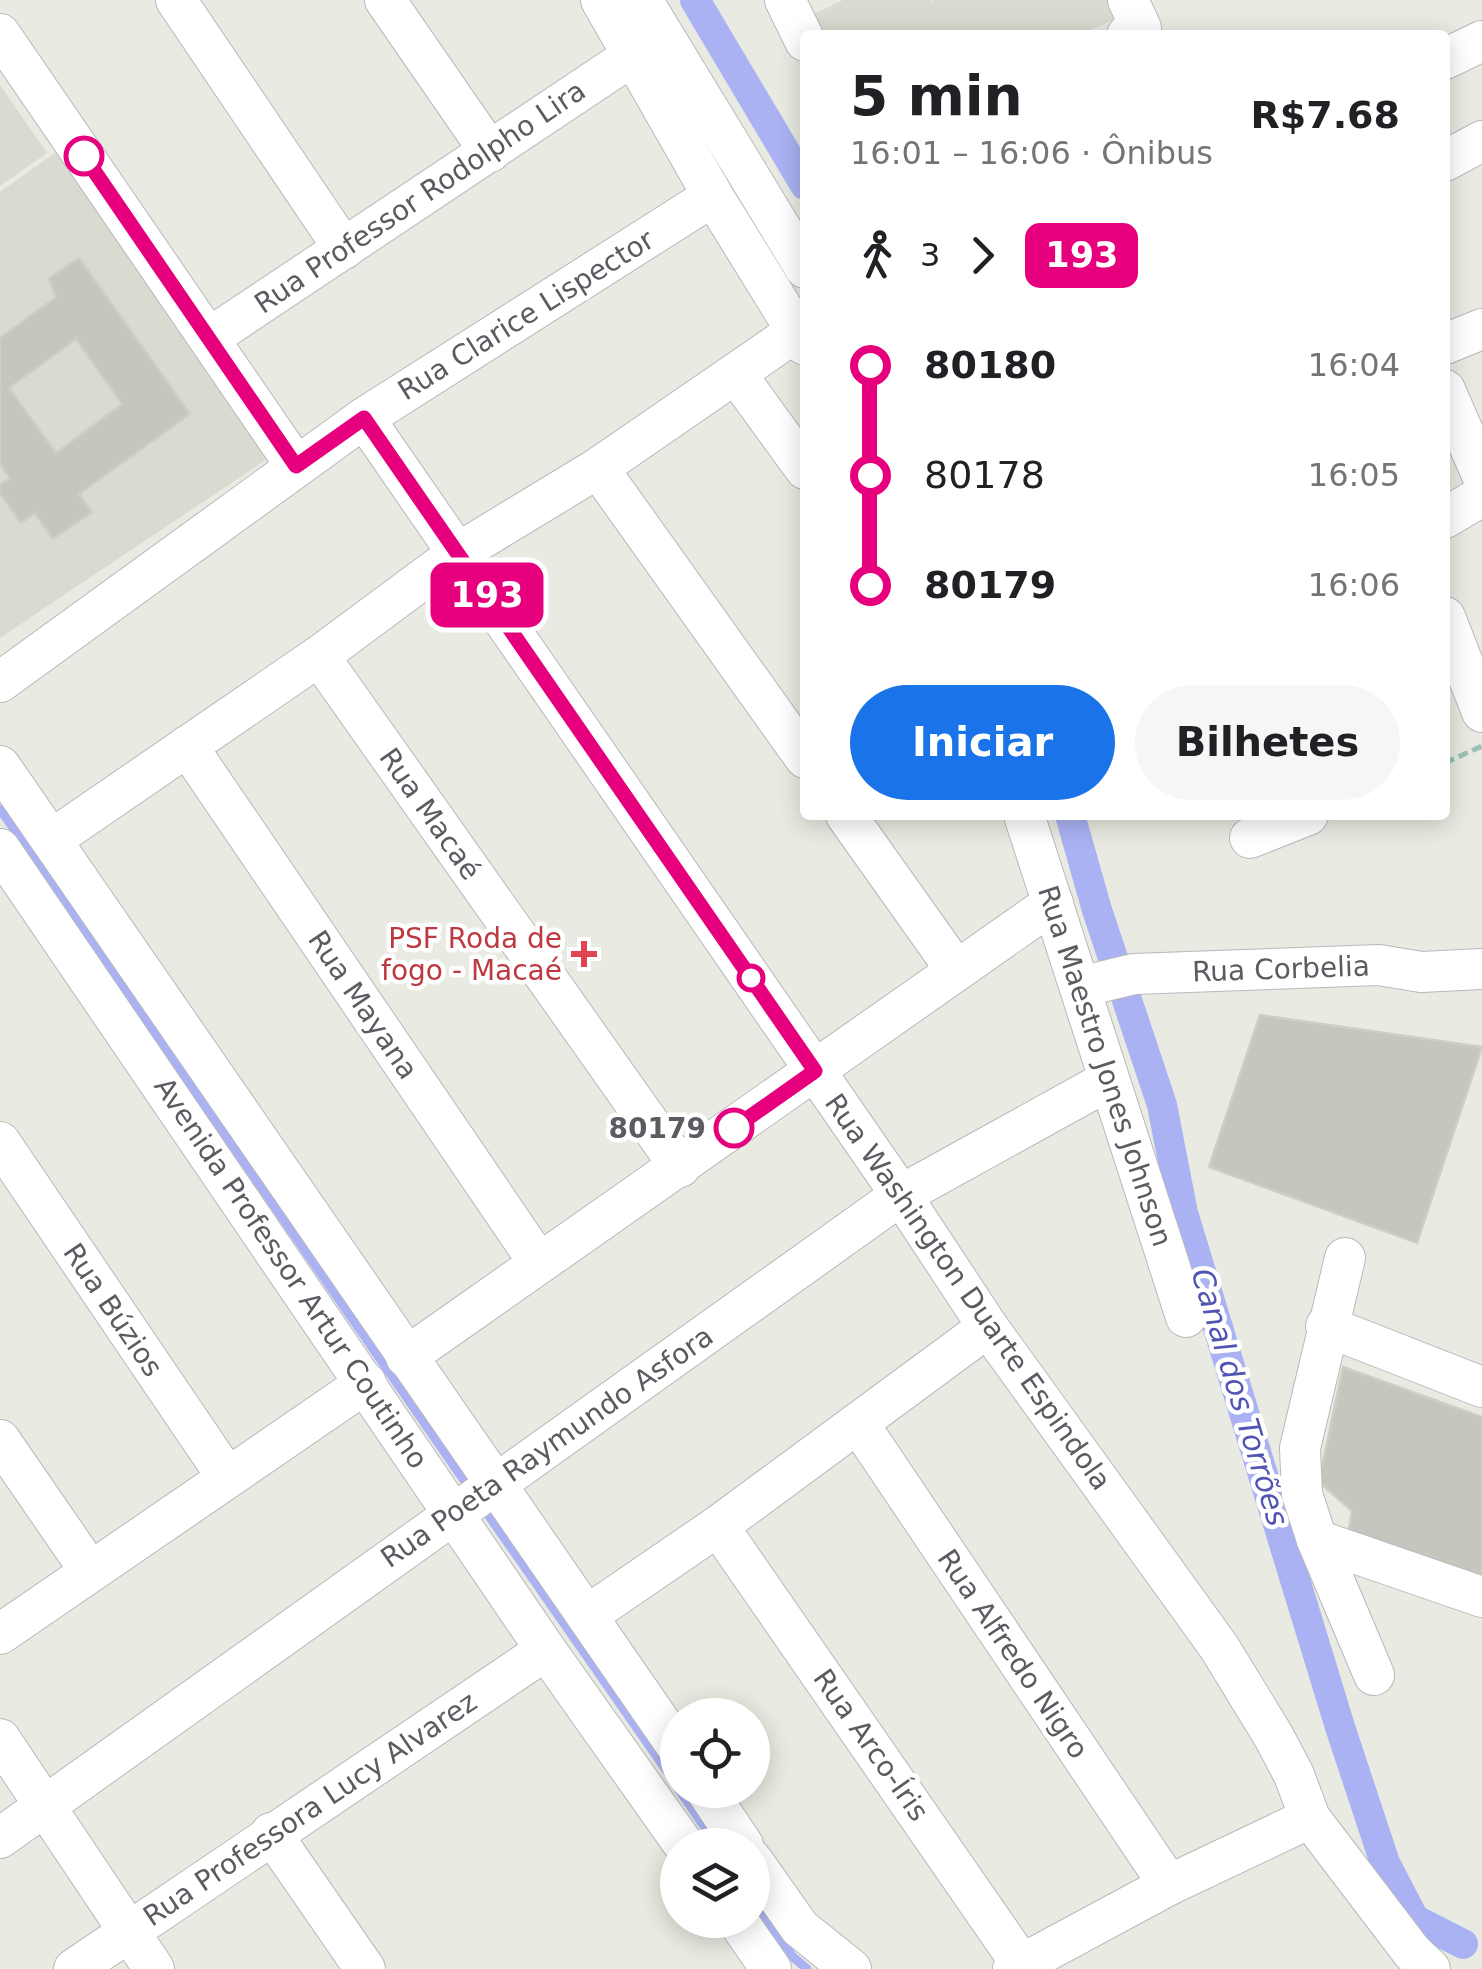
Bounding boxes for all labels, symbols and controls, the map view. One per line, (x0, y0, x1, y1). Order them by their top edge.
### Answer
text: 5 min (850, 64, 1023, 128)
street label: Rua Professor Rodolpho Lira (248, 74, 592, 320)
text: R$7.68 (1251, 93, 1400, 137)
text: 16:01 – 16:06 · Ônibus (850, 134, 1213, 172)
unlabelled marker (65, 137, 103, 175)
street label: Rua Clarice Lispector (392, 223, 660, 407)
icon: walk (850, 228, 905, 283)
icon: forward (955, 228, 1010, 283)
text: 193 (1045, 235, 1118, 275)
text: 3 (920, 236, 940, 274)
text: 80180 (924, 343, 1056, 387)
text: 16:04 (1308, 346, 1400, 384)
text: 80178 (924, 453, 1045, 497)
text: 16:05 (1308, 456, 1400, 494)
line badge: 193 (430, 562, 544, 628)
text: 80179 (924, 563, 1056, 607)
text: 16:06 (1308, 566, 1400, 604)
text: 193 (450, 575, 524, 615)
button: Iniciar (850, 685, 1115, 800)
button: Bilhetes (1135, 685, 1400, 800)
street label: Rua Macaé (373, 742, 487, 886)
street label: Rua Maestro Jones Johnson (1031, 882, 1179, 1250)
place label: PSF Roda de fogo - Macaé (381, 922, 562, 987)
street label: Rua Mayana (301, 924, 425, 1086)
marker: PSF Roda de fogo - Macaé (571, 941, 597, 967)
street label: Rua Corbelia (1192, 949, 1370, 989)
unlabelled marker (738, 965, 764, 991)
street label: Avenida Professor Artur Coutinho (147, 1071, 435, 1475)
street label: Rua Washington Duarte Espindola (818, 1088, 1118, 1496)
marker: 80179 (715, 1109, 753, 1147)
place label: 80179 (609, 1112, 706, 1145)
street label: Rua Búzios (56, 1237, 170, 1383)
water label: Canal dos Torrões (1184, 1264, 1296, 1530)
street label: Rua Poeta Raymundo Asfora (375, 1319, 719, 1575)
street label: Rua Alfredo Nigro (931, 1543, 1095, 1765)
street label: Rua Arco-Íris (807, 1662, 936, 1827)
street label: Rua Professora Lucy Alvarez (137, 1685, 483, 1933)
map controls (660, 1698, 770, 1938)
button: locate (660, 1698, 770, 1808)
button: layers (660, 1828, 770, 1938)

